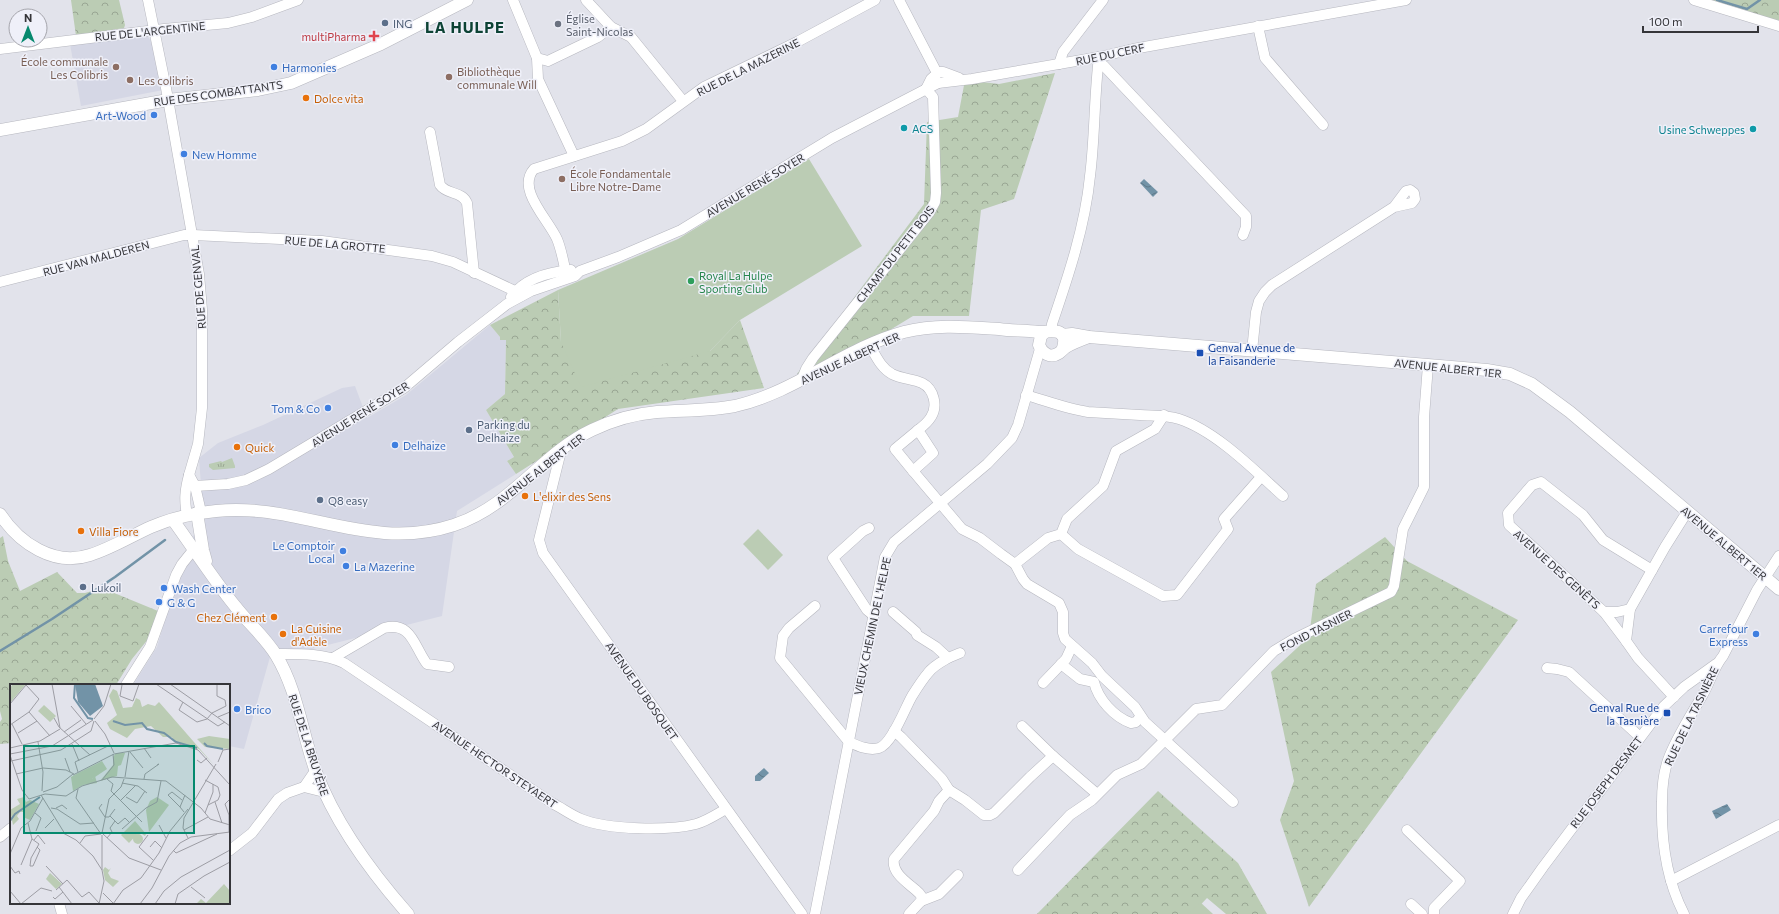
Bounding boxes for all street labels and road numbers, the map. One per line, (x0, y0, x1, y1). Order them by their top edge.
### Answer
street label: RUE DE L'ARGENTINE (94, 19, 206, 43)
street label: RUE DE LA MAZERINE (694, 35, 802, 99)
street label: RUE DU CERF (1075, 40, 1145, 68)
street label: RUE DES COMBATTANTS (153, 78, 283, 108)
street label: AVENUE RENÉ SOYER (703, 149, 807, 220)
street label: CHAMP DU PETIT BOIS (853, 203, 937, 305)
street label: RUE DE LA GROTTE (284, 233, 386, 255)
street label: RUE VAN MALDEREN (41, 238, 151, 278)
street label: RUE DE GENVAL (188, 245, 208, 329)
street label: AVENUE ALBERT 1ER (798, 329, 902, 387)
street label: AVENUE ALBERT 1ER (1393, 356, 1503, 380)
street label: AVENUE RENÉ SOYER (308, 377, 412, 449)
street label: AVENUE ALBERT 1ER (493, 430, 587, 507)
street label: AVENUE ALBERT 1ER (1678, 503, 1770, 583)
street label: AVENUE DES GENÊTS (1511, 526, 1604, 611)
street label: VIEUX CHEMIN DE L'HELPE (851, 556, 893, 696)
street label: FOND TASNIER (1278, 606, 1355, 654)
street label: AVENUE DU BOSQUET (603, 639, 681, 743)
street label: RUE DE LA TASNIÈRE (1660, 664, 1721, 768)
street label: RUE DE LA BRUYÈRE (286, 692, 333, 798)
street label: AVENUE HECTOR STEYAERT (430, 717, 560, 811)
street label: RUE JOSEPH DESMET (1567, 734, 1646, 831)

